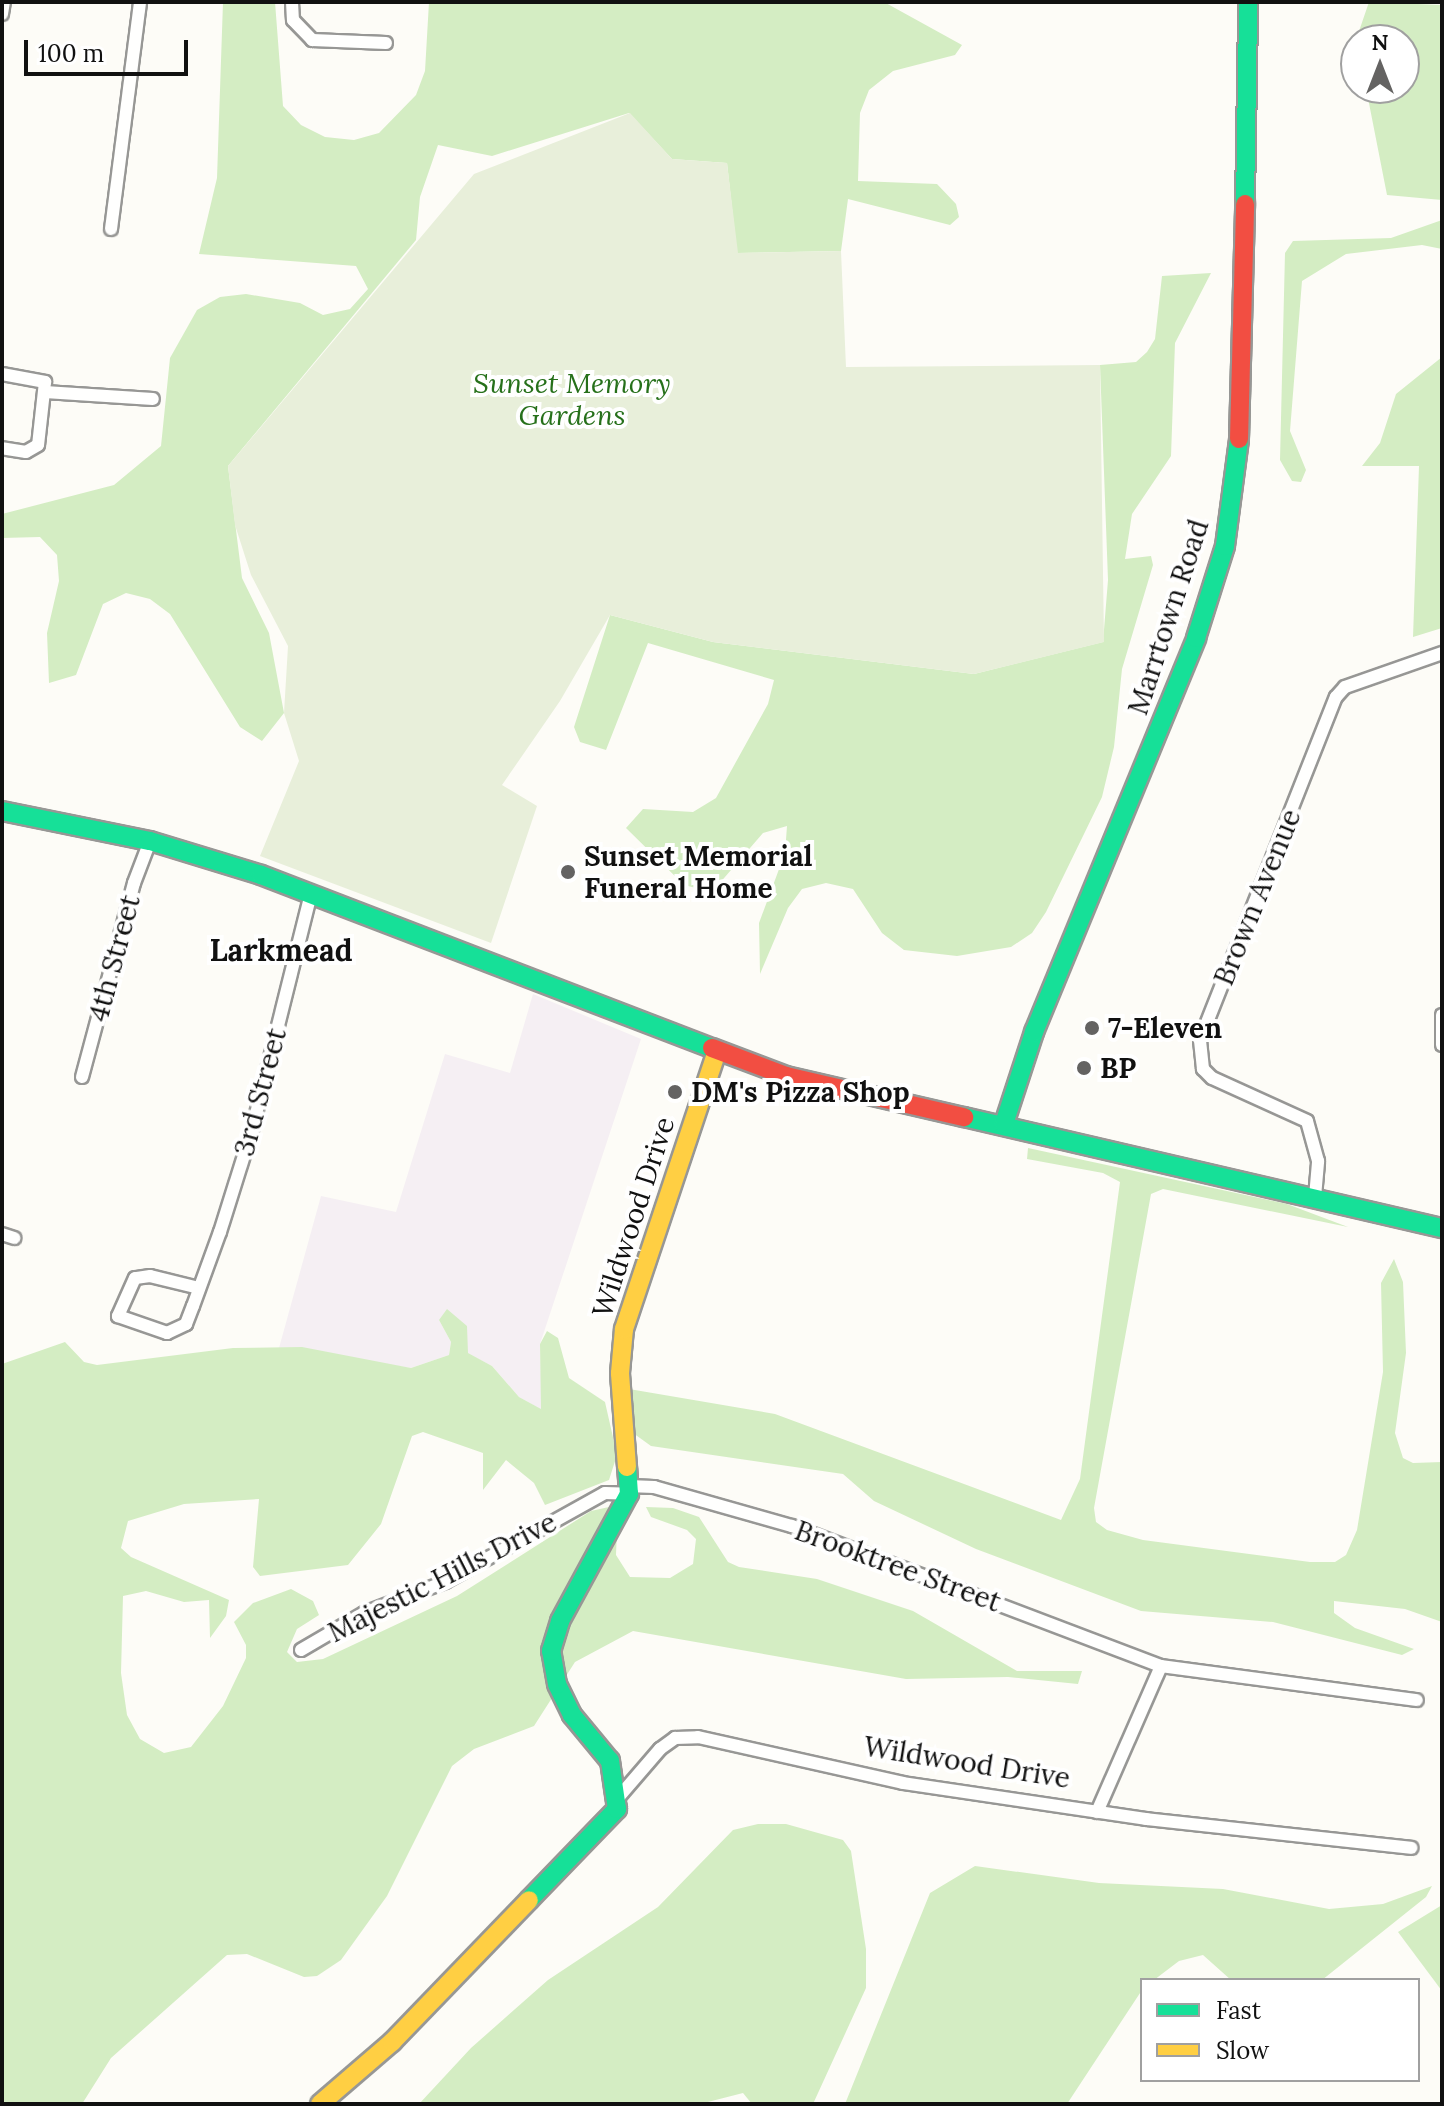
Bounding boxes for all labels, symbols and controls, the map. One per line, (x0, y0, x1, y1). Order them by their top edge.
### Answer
scale bar (28, 24, 192, 74)
north arrow (1340, 24, 1420, 104)
text: N (1371, 28, 1389, 56)
text: 100 m (38, 38, 104, 69)
park label: Sunset Memory Gardens (473, 366, 671, 432)
street label: Marrtown Road (1121, 515, 1215, 719)
street label: Brown Avenue (1206, 804, 1308, 990)
place label: Sunset Memorial Funeral Home (584, 839, 813, 905)
marker: Sunset Memorial Funeral Home (559, 863, 577, 881)
street label: 4th Street (81, 891, 147, 1025)
district label: Larkmead (209, 932, 353, 968)
place label: 7-Eleven (1108, 1011, 1222, 1045)
marker: 7-Eleven (1083, 1019, 1101, 1037)
street label: 3rd Street (227, 1024, 293, 1160)
place label: BP (1100, 1051, 1136, 1085)
marker: BP (1075, 1059, 1093, 1077)
place label: DM's Pizza Shop (691, 1075, 909, 1109)
marker: DM's Pizza Shop (666, 1083, 684, 1101)
street label: Wildwood Drive (585, 1113, 681, 1321)
street label: Majestic Hills Drive (322, 1505, 562, 1649)
street label: Brooktree Street (790, 1513, 1006, 1619)
street label: Wildwood Drive (861, 1729, 1073, 1795)
legend (1140, 1978, 1420, 2082)
text: Fast (1216, 1995, 1261, 2026)
text: Slow (1216, 2035, 1269, 2066)

